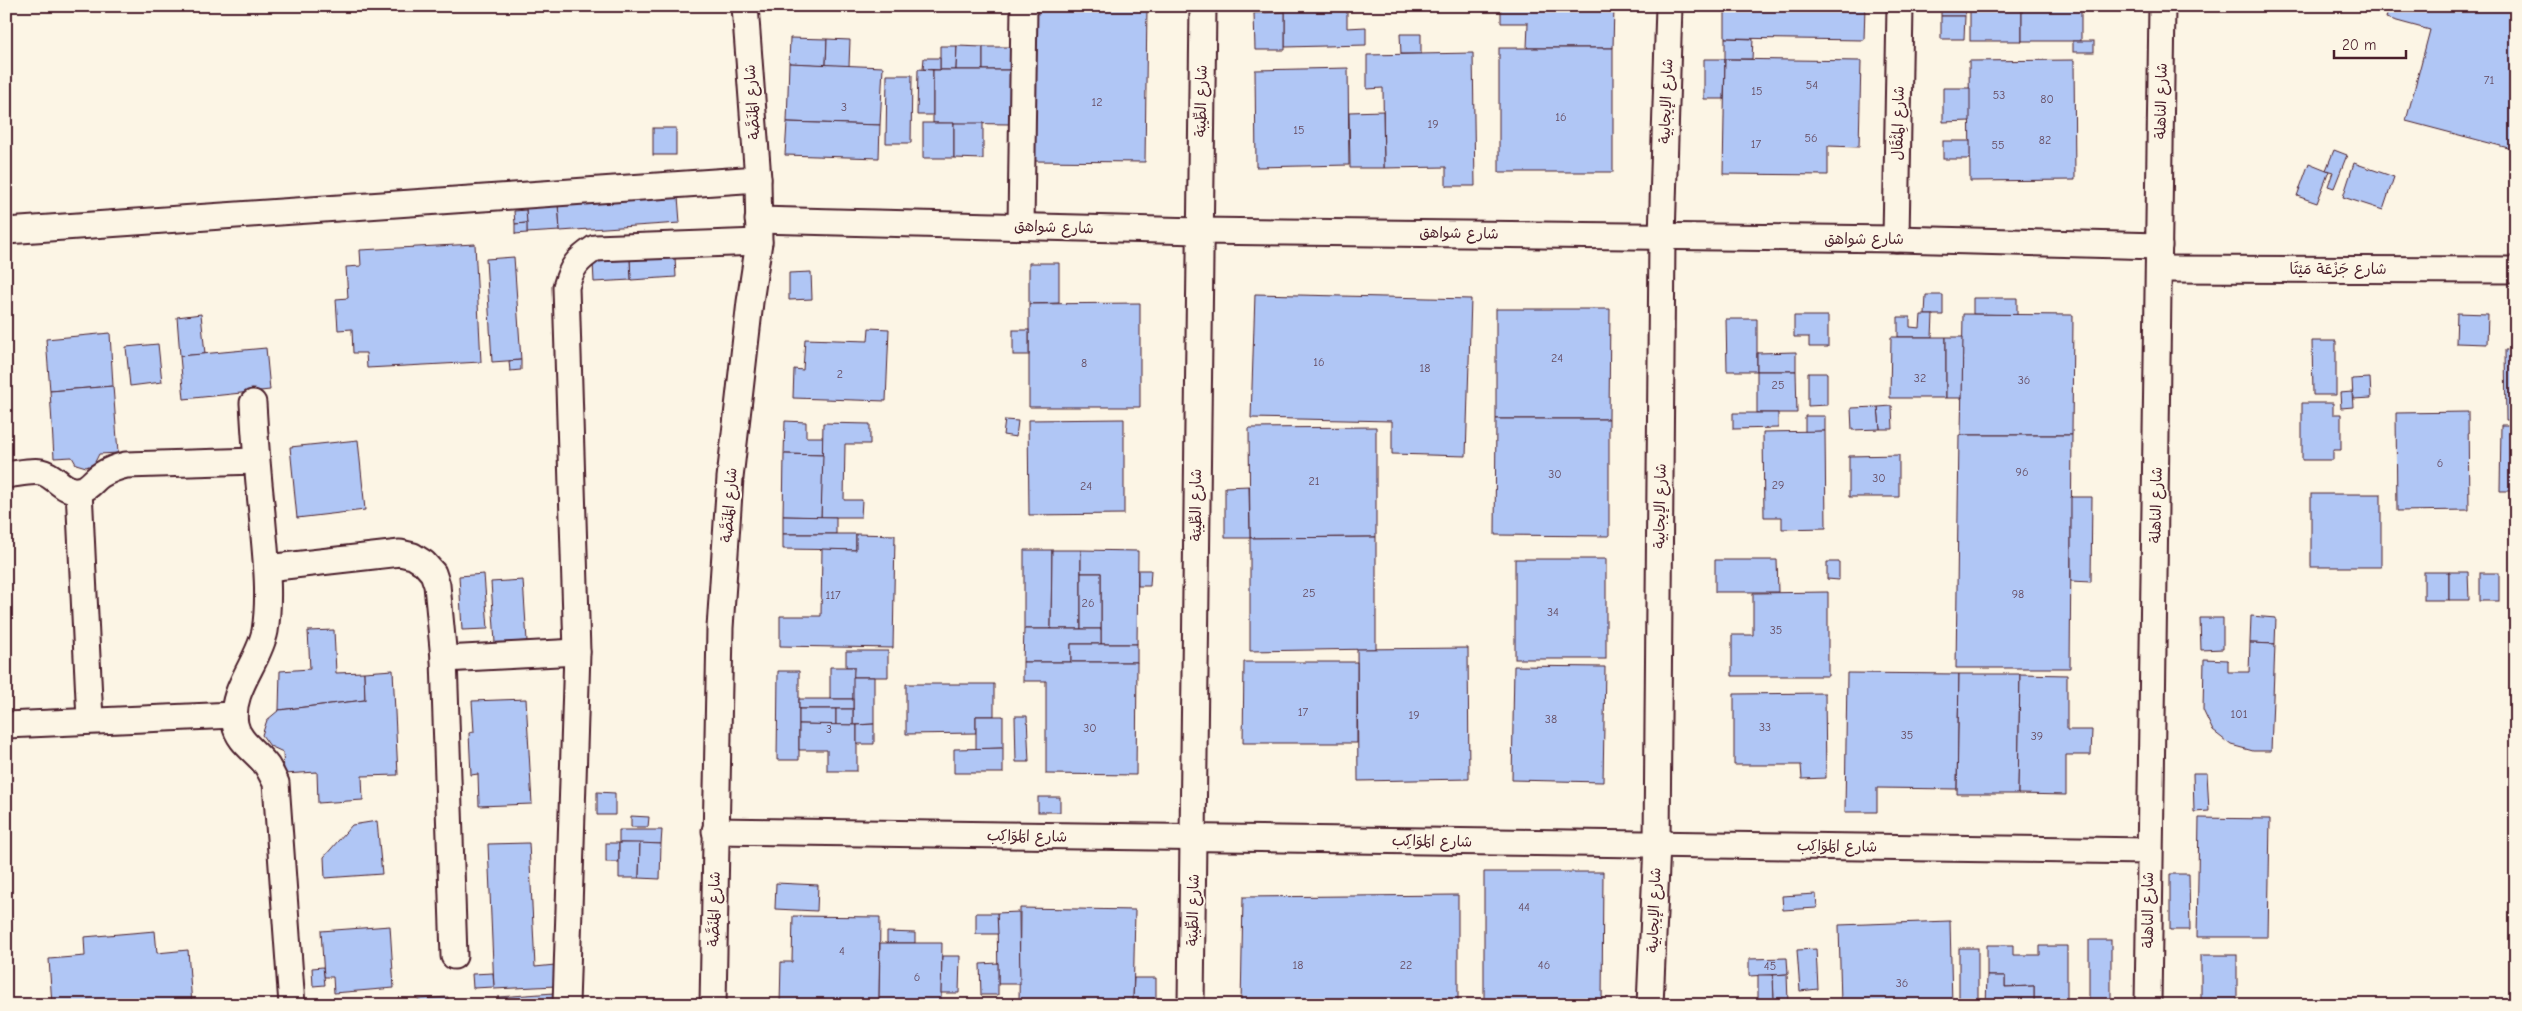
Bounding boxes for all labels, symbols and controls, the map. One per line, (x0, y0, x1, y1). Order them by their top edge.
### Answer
scale bar (2334, 28, 2407, 60)
text: 20 m (2342, 36, 2376, 54)
street label: شارع الإيجابية (1656, 58, 1677, 144)
street label: شارع الناهلة (2151, 63, 2172, 139)
street label: شارع المَنَصَّة (740, 64, 765, 140)
street label: شارع الطِّيبَة (1191, 65, 1212, 137)
house number: 71 (2484, 73, 2494, 87)
house number: 54 (1806, 78, 1818, 92)
house number: 15 (1751, 84, 1763, 98)
street label: شارع المِثْقَال (1888, 86, 1909, 160)
house number: 53 (1993, 88, 2005, 102)
house number: 80 (2040, 92, 2054, 106)
house number: 12 (1091, 95, 1103, 109)
house number: 3 (841, 100, 847, 114)
house number: 16 (1555, 110, 1567, 124)
house number: 19 (1427, 117, 1439, 131)
house number: 15 (1293, 123, 1305, 137)
house number: 56 (1804, 131, 1818, 145)
house number: 82 (2039, 133, 2051, 147)
house number: 17 (1751, 137, 1762, 151)
house number: 55 (1991, 138, 2005, 152)
street label: شارع شواهق (1014, 217, 1094, 238)
street label: شارع شواهق (1419, 223, 1499, 244)
street label: شارع شواهق (1824, 230, 1904, 249)
street label: شارع جَزْعَة مَيْثَا (2290, 260, 2387, 279)
house number: 24 (1551, 351, 1563, 365)
house number: 16 (1313, 355, 1325, 369)
house number: 8 (1081, 356, 1087, 370)
house number: 18 (1420, 361, 1430, 375)
house number: 2 (837, 367, 843, 381)
house number: 32 (1914, 371, 1926, 385)
house number: 36 (2018, 373, 2030, 387)
house number: 25 (1772, 378, 1784, 392)
house number: 6 (2437, 456, 2443, 470)
street label: شارع الإيجابية (1650, 463, 1671, 549)
house number: 96 (2016, 465, 2028, 479)
street label: شارع المَنَصَّة (717, 467, 742, 543)
house number: 30 (1548, 467, 1562, 481)
street label: شارع الناهلة (2146, 467, 2167, 543)
street label: شارع الطِّيبَة (1187, 469, 1206, 541)
house number: 30 (1872, 471, 1886, 485)
house number: 21 (1308, 474, 1320, 488)
house number: 29 (1772, 478, 1784, 492)
house number: 24 (1080, 479, 1092, 493)
house number: 25 (1303, 586, 1315, 600)
house number: 98 (2012, 587, 2024, 601)
house number: 117 (825, 588, 841, 602)
house number: 26 (1082, 596, 1094, 610)
house number: 34 (1547, 605, 1559, 619)
house number: 35 (1770, 623, 1782, 637)
house number: 17 (1298, 705, 1309, 719)
house number: 101 (2231, 707, 2248, 721)
house number: 19 (1408, 708, 1420, 722)
house number: 38 (1545, 712, 1557, 726)
house number: 33 (1759, 720, 1771, 734)
house number: 30 (1083, 721, 1097, 735)
house number: 3 (826, 722, 832, 736)
house number: 35 (1901, 728, 1913, 742)
house number: 39 (2031, 729, 2043, 743)
street label: شارع المَوَاكِب (987, 826, 1067, 847)
street label: شارع المَوَاكِب (1392, 831, 1472, 852)
street label: شارع المَوَاكِب (1797, 836, 1877, 857)
street label: شارع الإيجابية (1644, 867, 1665, 953)
street label: شارع المَنَصَّة (704, 871, 725, 947)
street label: شارع الناهلة (2139, 872, 2158, 948)
street label: شارع الطِّيبَة (1183, 874, 1204, 946)
house number: 44 (1518, 900, 1530, 914)
house number: 4 (839, 944, 845, 958)
house number: 18 (1293, 958, 1303, 972)
house number: 22 (1400, 958, 1412, 972)
house number: 46 (1538, 958, 1550, 972)
house number: 45 (1764, 959, 1776, 973)
house number: 6 (914, 970, 920, 984)
house number: 36 (1896, 976, 1908, 990)

